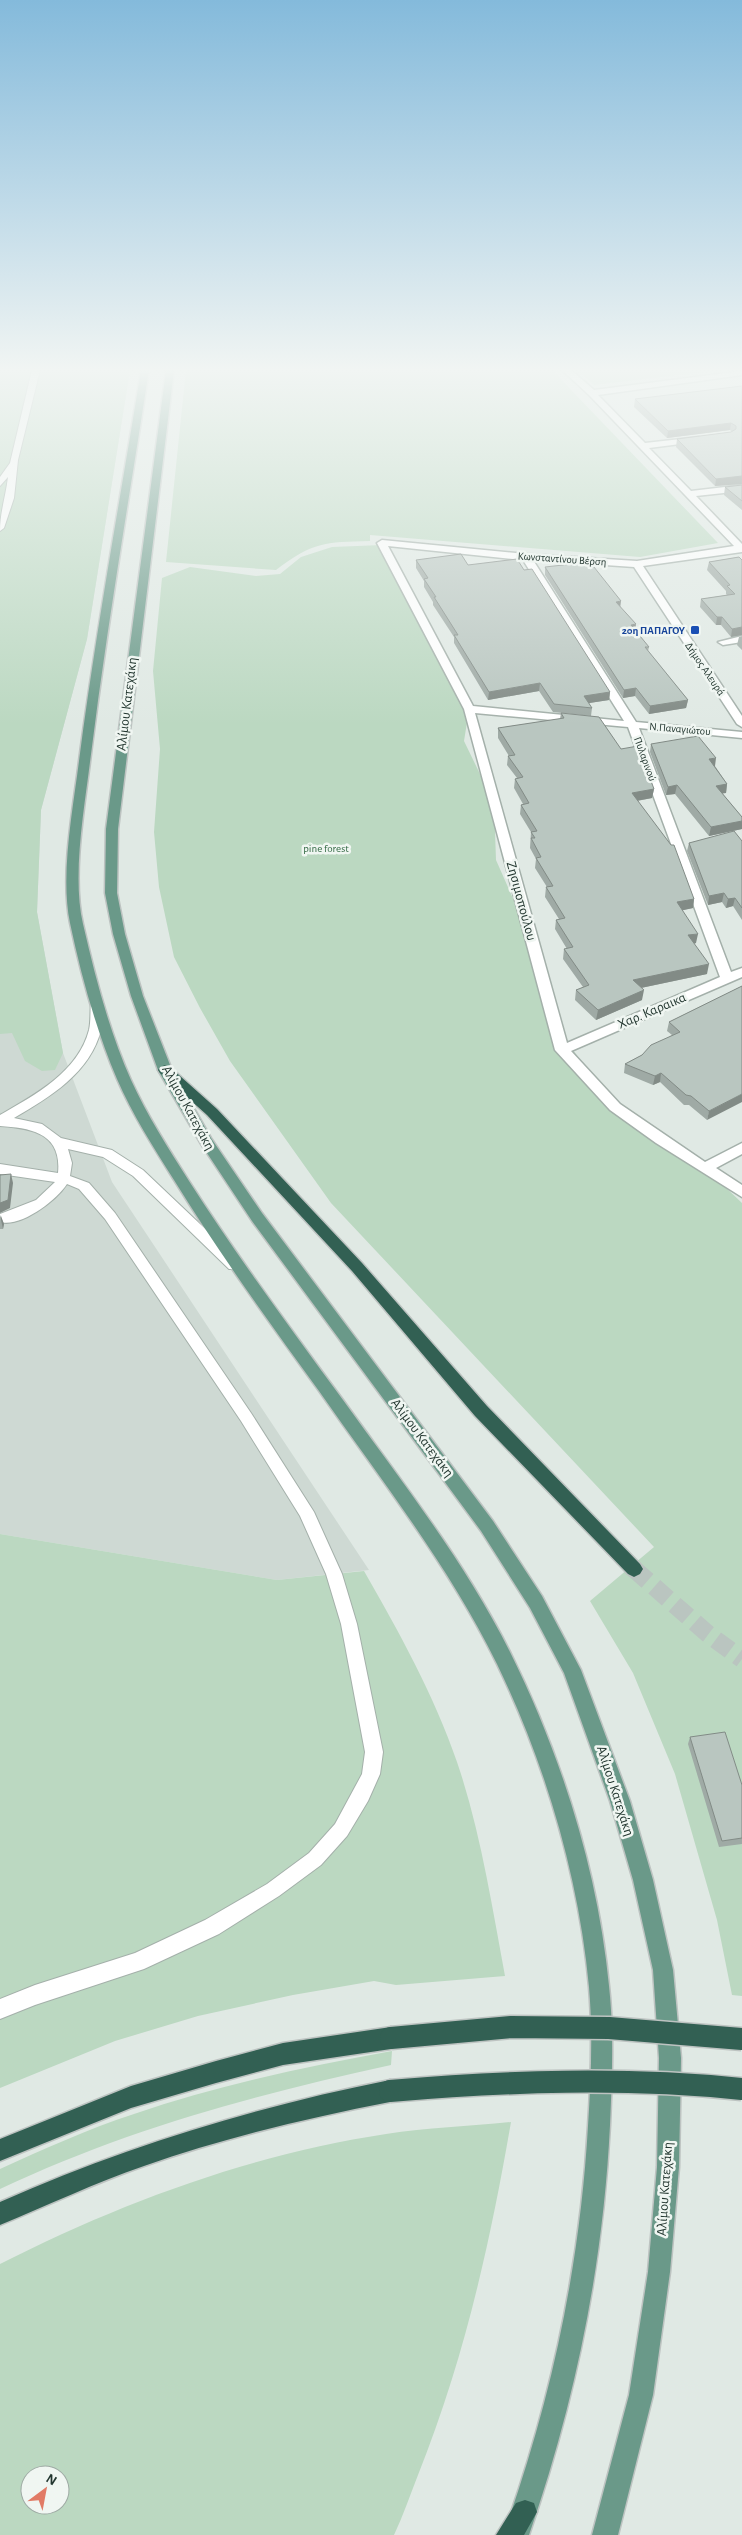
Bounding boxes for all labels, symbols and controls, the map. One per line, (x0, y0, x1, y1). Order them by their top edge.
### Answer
street label: Κωνσταντίνου Βέρση (517, 550, 607, 568)
marker: 20η ΠΑΠΑΓΟΥ (689, 624, 701, 636)
place label: 20η ΠΑΠΑΓΟΥ (622, 625, 686, 636)
street label: Δήμος Αλευρά (683, 640, 727, 698)
street label: Αλίμου Κατεχάκη (114, 656, 140, 752)
street label: Ν.Παναγιώτου (649, 721, 711, 737)
street label: Πυλαρινού (632, 735, 658, 783)
park label: pine forest (303, 843, 349, 854)
street label: Ζησιμοπούλου (504, 860, 538, 942)
street label: Χαρ. Καραικα (616, 990, 688, 1032)
street label: Αλίμου Κατεχάκη (159, 1063, 217, 1153)
street label: Αλίμου Κατεχάκη (388, 1396, 456, 1480)
street label: Αλίμου Κατεχάκη (594, 1744, 636, 1838)
street label: Αλίμου Κατεχάκη (655, 2142, 675, 2236)
north arrow (20, 2465, 70, 2515)
text: N (44, 2471, 59, 2488)

